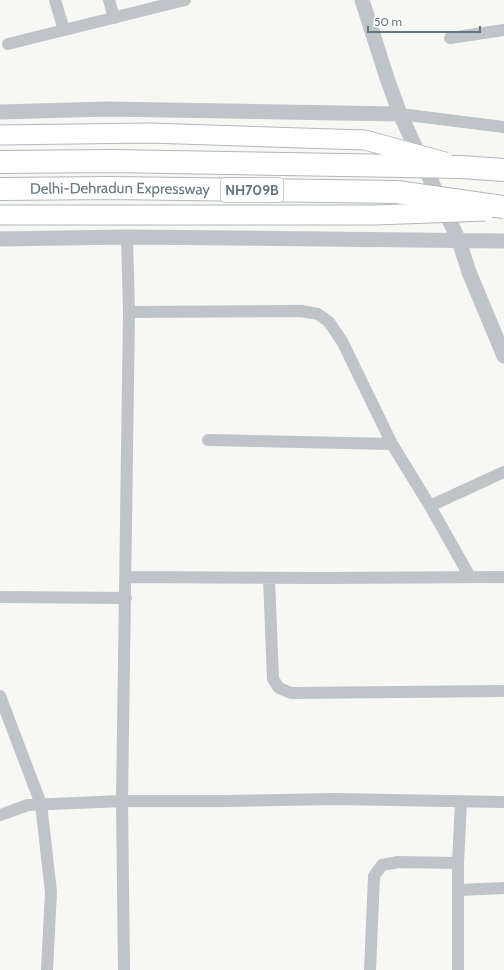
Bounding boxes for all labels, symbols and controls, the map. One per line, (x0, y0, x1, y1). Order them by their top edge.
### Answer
scale bar (368, 8, 480, 34)
text: 50 m (374, 14, 402, 29)
road number: NH709B (221, 178, 283, 202)
street label: Delhi-Dehradun Expressway (30, 179, 211, 198)

